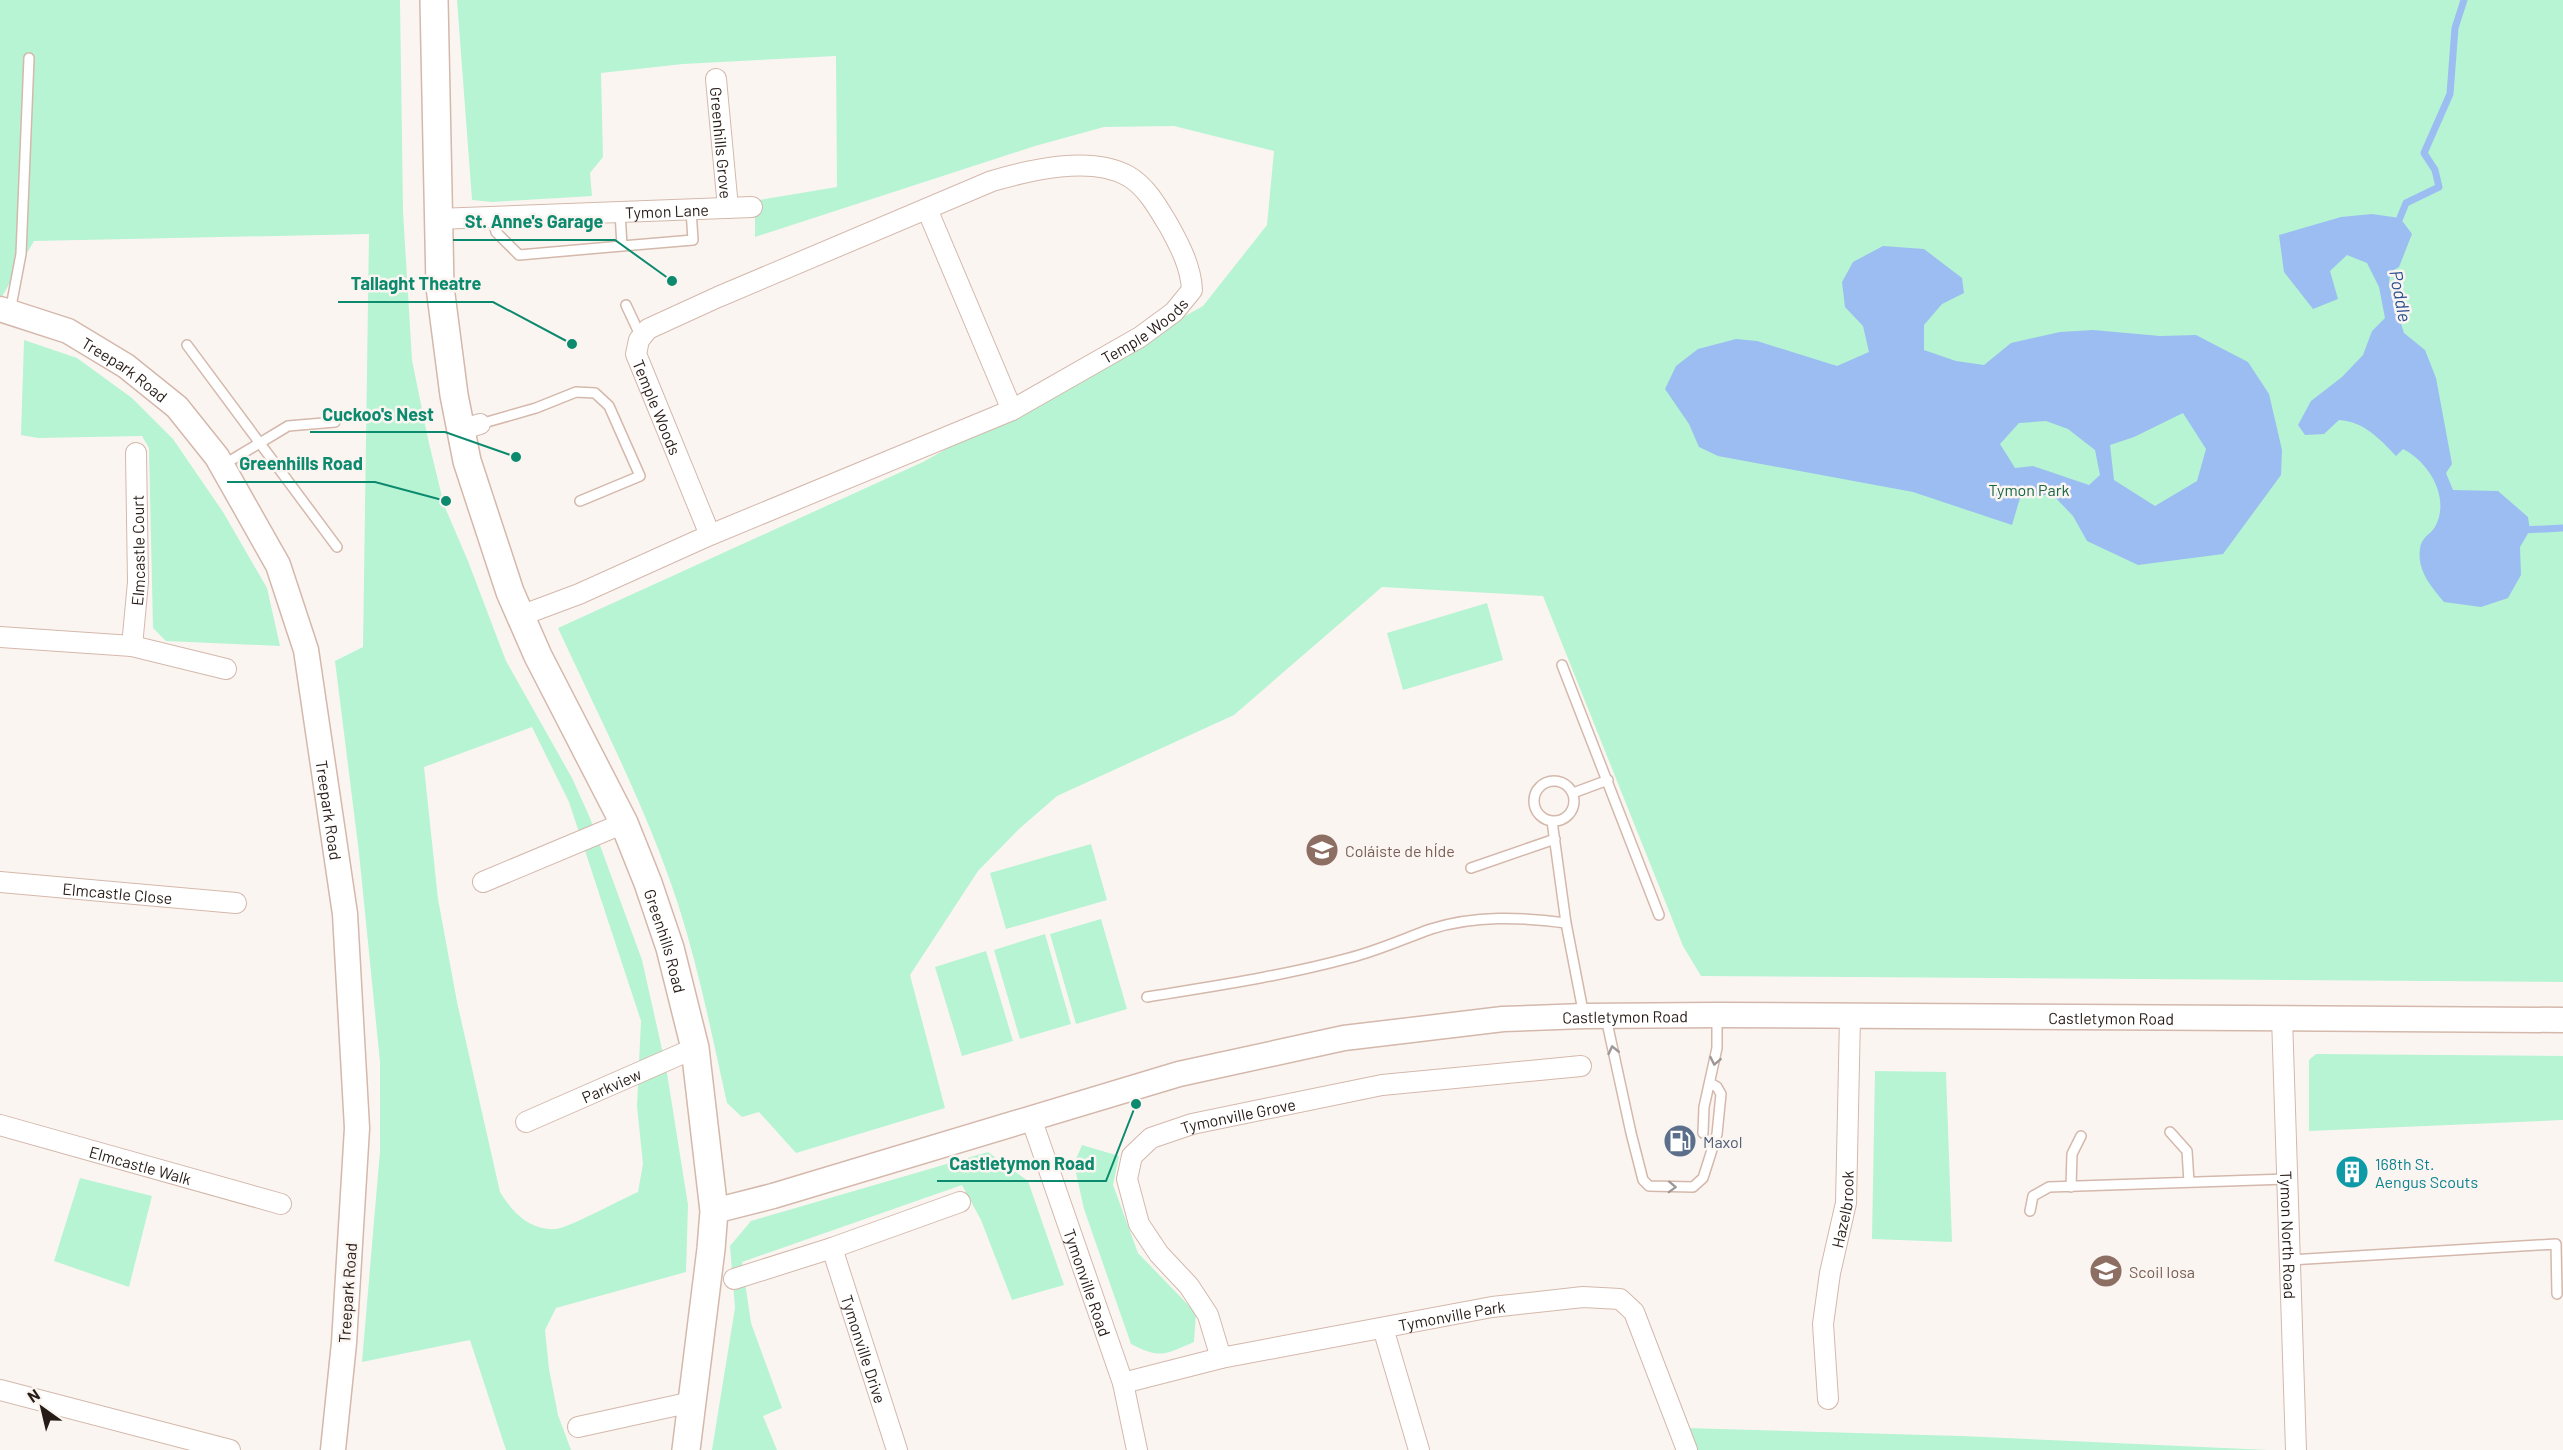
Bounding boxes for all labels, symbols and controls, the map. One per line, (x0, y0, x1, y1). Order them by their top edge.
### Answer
street label: Greenhills Grove (707, 86, 737, 199)
street label: Tymon Lane (625, 199, 709, 221)
callout: St. Anne's Garage (453, 204, 615, 240)
text: St. Anne's Garage (465, 210, 603, 232)
callout: Tallaght Theatre (338, 266, 493, 302)
water label: Poddle (2385, 268, 2417, 324)
text: Tallaght Theatre (351, 272, 481, 294)
street label: Temple Woods (1098, 294, 1191, 367)
street label: Treepark Road (79, 332, 172, 405)
street label: Temple Woods (630, 357, 686, 457)
callout: Cuckoo's Nest (310, 396, 445, 432)
text: Cuckoo's Nest (322, 403, 434, 425)
callout: Greenhills Road (227, 446, 375, 482)
text: Greenhills Road (239, 452, 363, 474)
park label: Tymon Park (1988, 480, 2070, 499)
street label: Elmcastle Court (126, 495, 148, 606)
street label: Treepark Road (313, 759, 346, 861)
school or university icon: Coláiste de hÍde (1304, 832, 1340, 868)
place label: Coláiste de hÍde (1345, 841, 1455, 860)
street label: Elmcastle Close (62, 878, 173, 907)
street label: Greenhills Road (641, 886, 690, 995)
street label: Castletymon Road (1562, 1006, 1688, 1026)
street label: Castletymon Road (2048, 1007, 2174, 1027)
one-way arrow (1608, 1045, 1621, 1055)
one-way arrow (1709, 1056, 1722, 1066)
street label: Parkview (578, 1063, 644, 1106)
street label: Tymonville Grove (1178, 1094, 1297, 1137)
fuel station icon: Maxol (1662, 1123, 1698, 1159)
place label: Maxol (1703, 1132, 1742, 1151)
street label: Elmcastle Walk (87, 1141, 194, 1188)
callout: Castletymon Road (937, 1145, 1106, 1181)
text: Castletymon Road (949, 1152, 1095, 1174)
building icon: 168th St. Aengus Scouts (2334, 1154, 2370, 1190)
place label: 168th St. Aengus Scouts (2375, 1154, 2478, 1191)
street label: Hazelbrook (1827, 1170, 1856, 1249)
street label: Tymon North Road (2277, 1170, 2301, 1299)
one-way arrow (1667, 1180, 1676, 1193)
street label: Tymonville Road (1061, 1226, 1115, 1339)
street label: Treepark Road (334, 1242, 360, 1344)
school or university icon: Scoil Iosa (2088, 1253, 2124, 1289)
place label: Scoil Iosa (2129, 1262, 2195, 1281)
street label: Tymonville Drive (838, 1292, 891, 1405)
street label: Tymonville Park (1397, 1296, 1506, 1334)
north arrow (12, 1378, 72, 1438)
text: N (24, 1384, 43, 1406)

